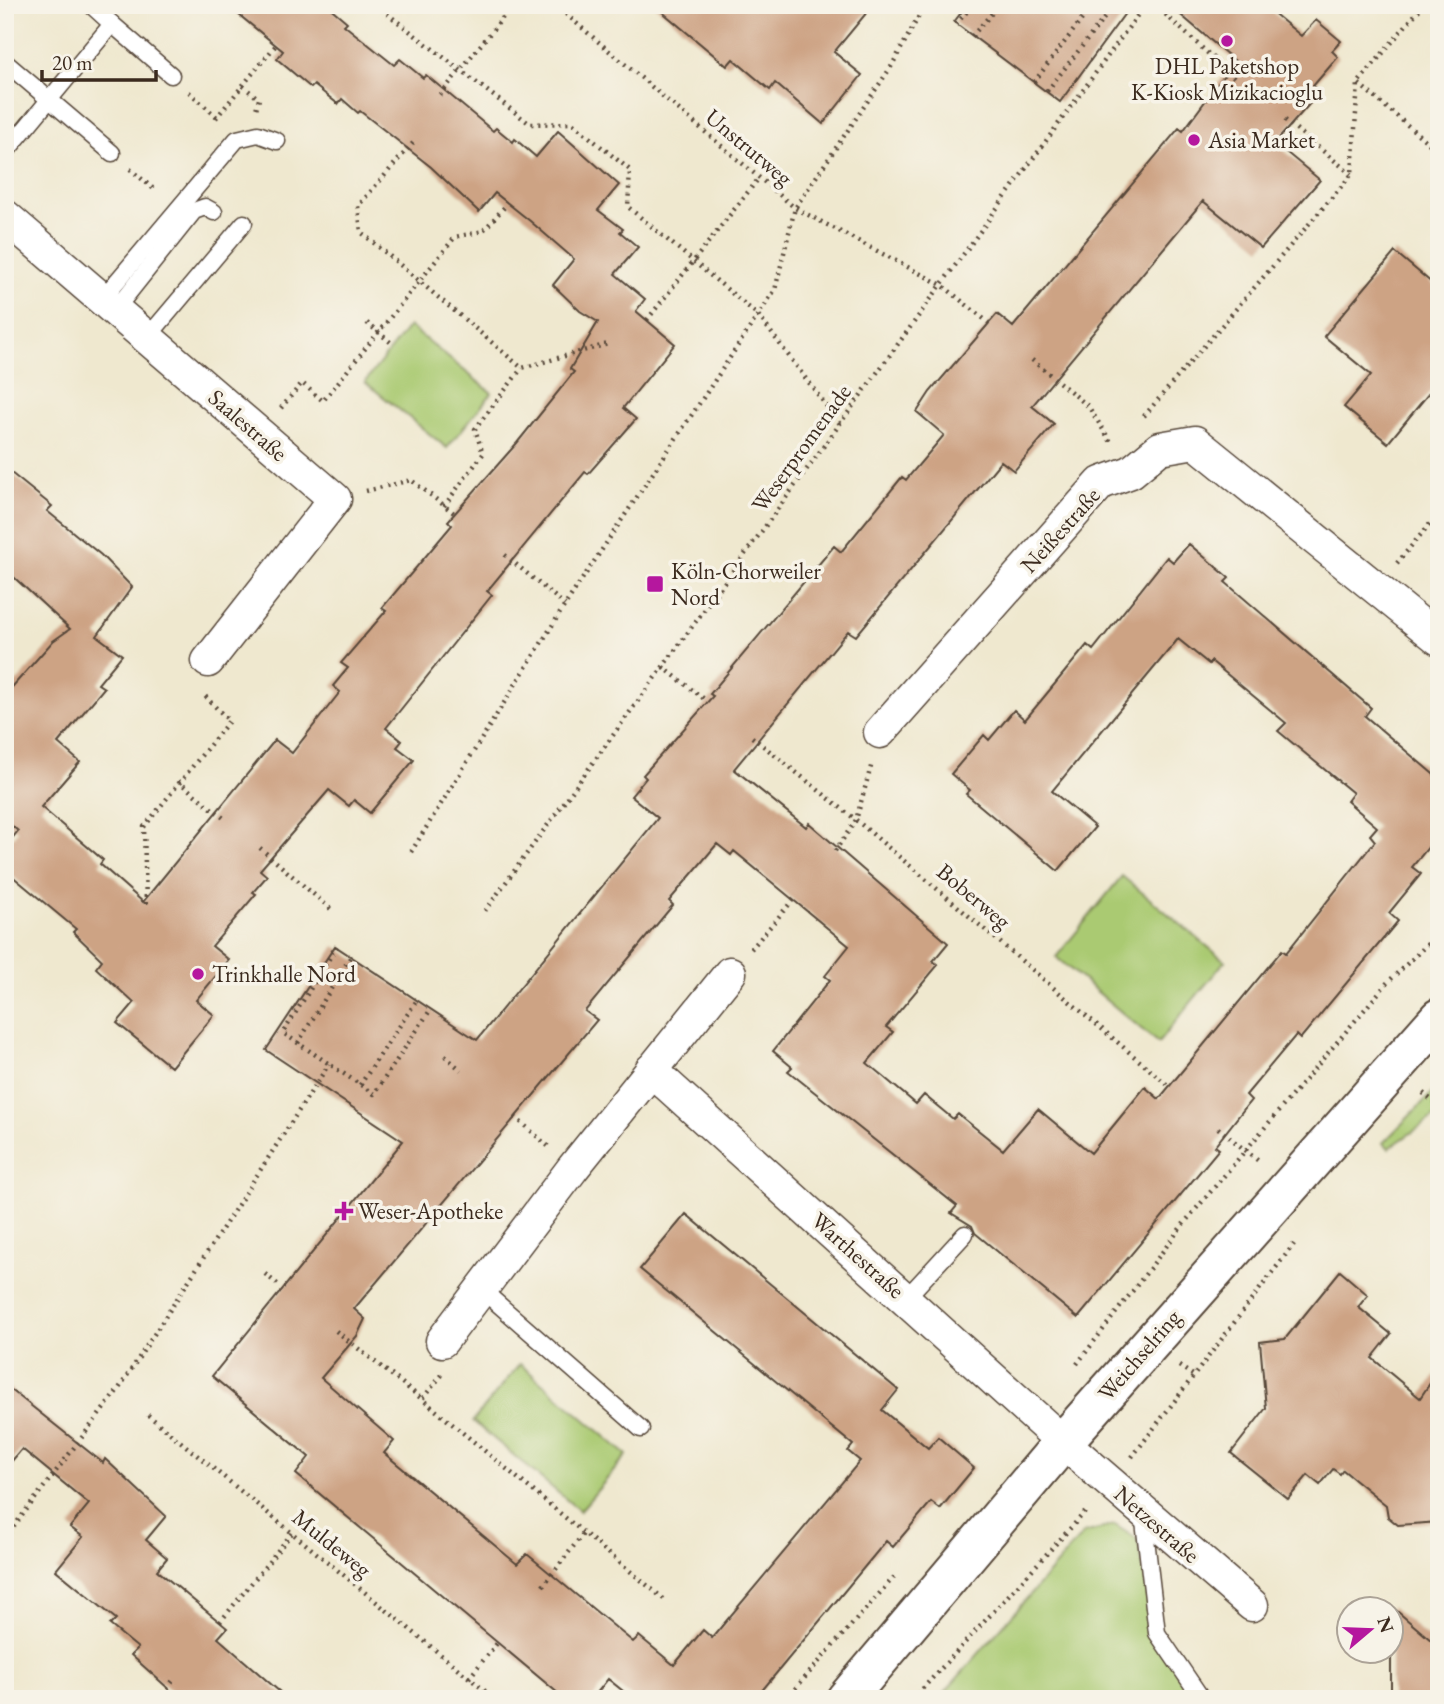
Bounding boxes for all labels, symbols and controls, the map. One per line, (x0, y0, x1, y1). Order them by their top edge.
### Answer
marker: DHL Paketshop K-Kiosk Mizikacioglu (1219, 33, 1235, 49)
scale bar (42, 38, 156, 82)
text: 20 m (52, 49, 93, 76)
place label: DHL Paketshop K-Kiosk Mizikacioglu (1131, 51, 1323, 107)
street label: Unstrutweg (699, 102, 800, 193)
place label: Asia Market (1207, 125, 1316, 155)
marker: Asia Market (1186, 132, 1202, 148)
street label: Weserpromenade (744, 378, 858, 518)
street label: Saalestraße (202, 382, 294, 468)
street label: Neißestraße (1014, 481, 1106, 579)
place label: Köln-Chorweiler Nord (671, 556, 821, 612)
marker: Köln-Chorweiler Nord (645, 574, 665, 594)
street label: Boberweg (931, 856, 1018, 936)
place label: Trinkhalle Nord (212, 959, 356, 989)
marker: Trinkhalle Nord (190, 966, 206, 982)
place label: Weser-Apotheke (358, 1196, 503, 1226)
marker: Weser-Apotheke (336, 1203, 352, 1219)
street label: Warthestraße (805, 1205, 911, 1305)
street label: Weichselring (1091, 1302, 1188, 1407)
street label: Netzestraße (1108, 1479, 1206, 1569)
street label: Muldeweg (286, 1502, 378, 1585)
north arrow (1336, 1596, 1406, 1666)
text: N (1371, 1613, 1400, 1637)

